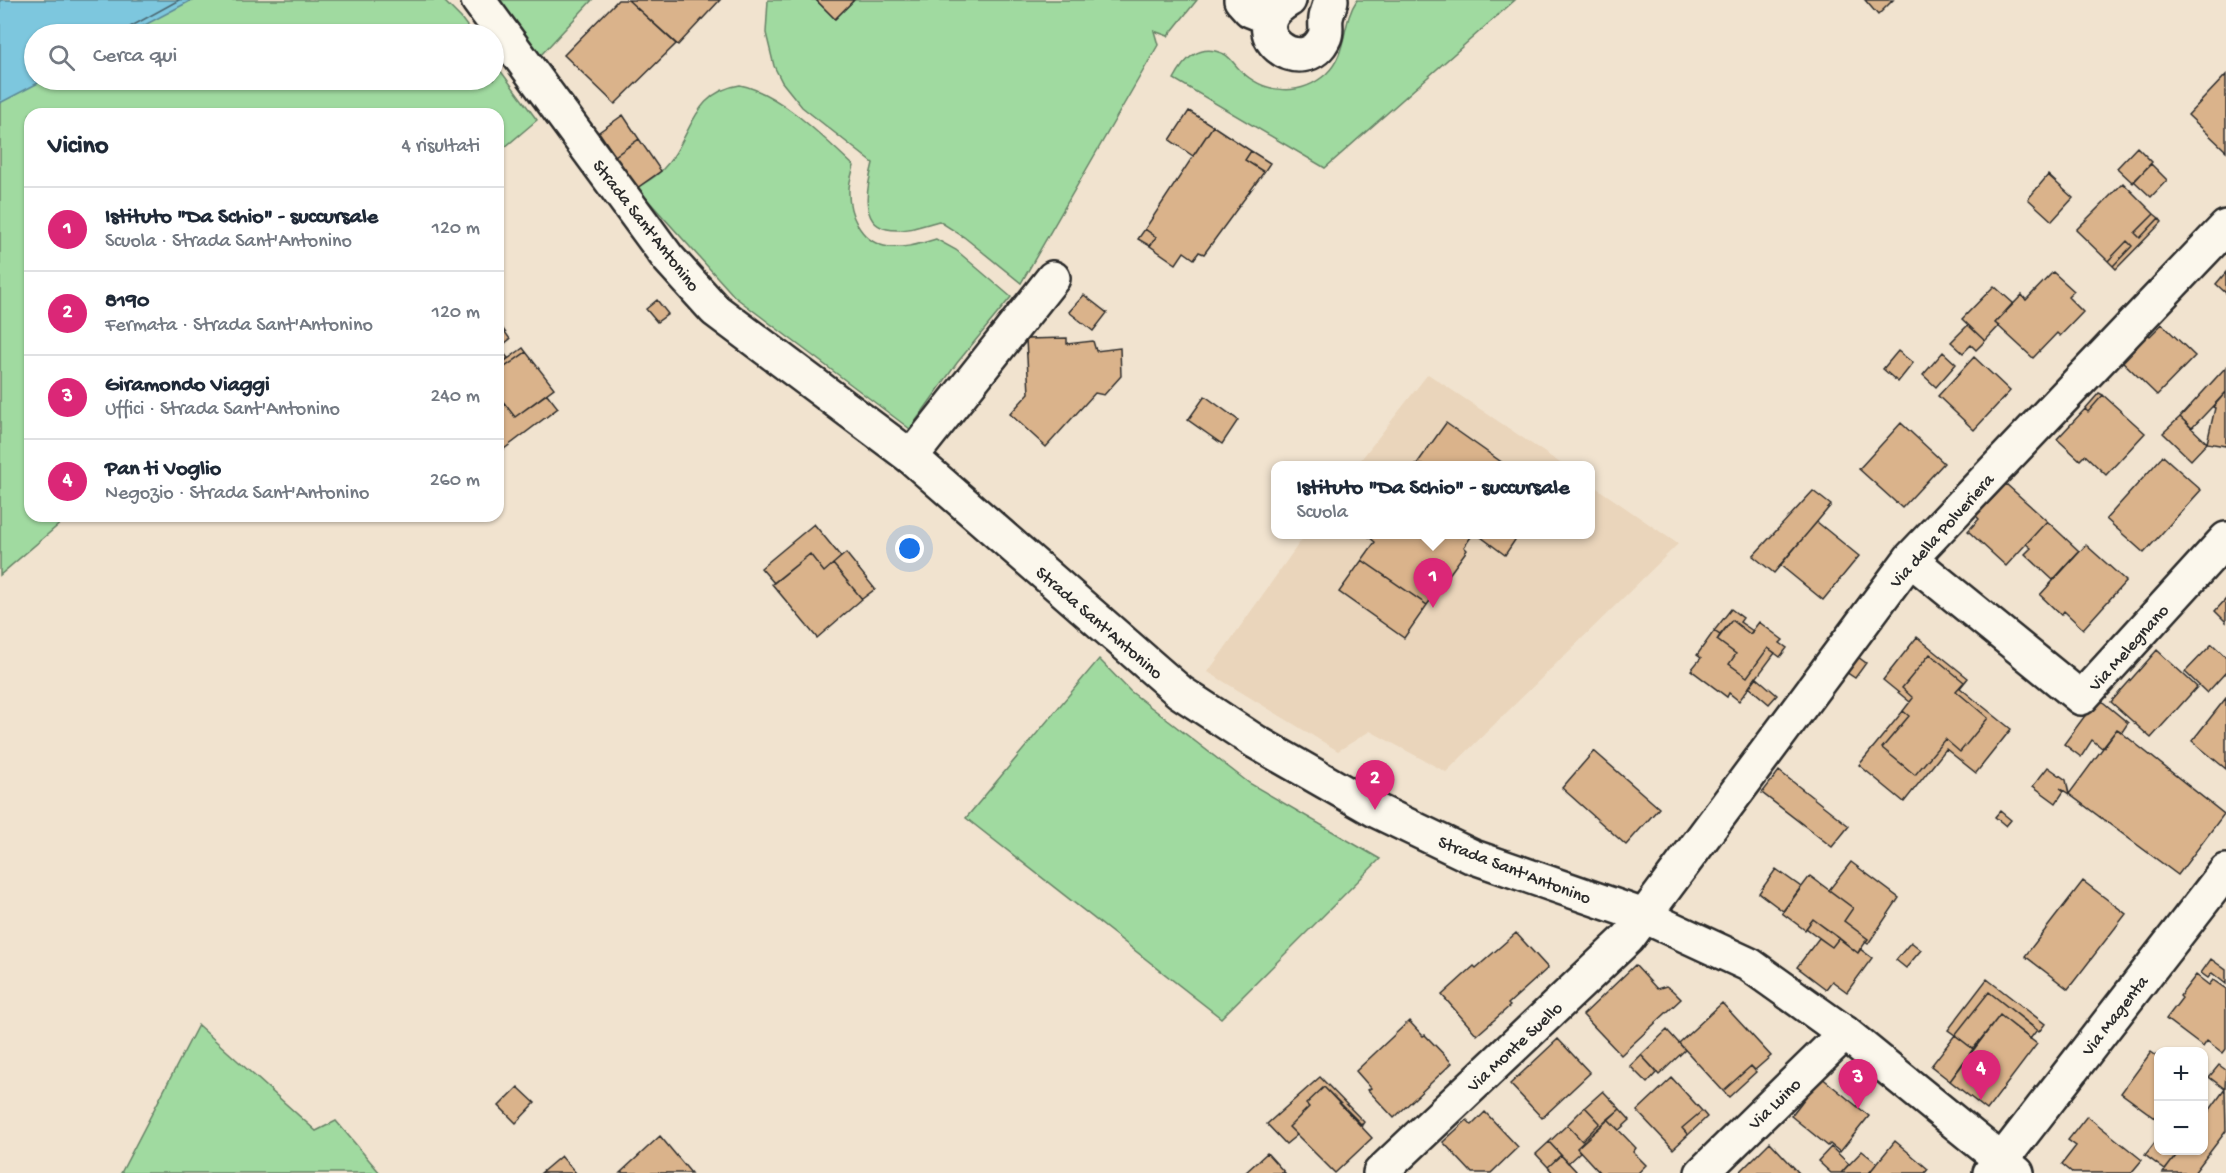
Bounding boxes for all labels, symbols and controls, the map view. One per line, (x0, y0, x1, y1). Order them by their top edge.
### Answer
search box (24, 24, 504, 90)
icon: search (45, 41, 78, 74)
text: Cerca qui (93, 44, 177, 70)
text: Vicino (48, 132, 108, 163)
text: 4 risultati (401, 136, 480, 159)
street label: Strada Sant'Antonino (587, 156, 703, 297)
text: Istituto "Da Schio" - succursale (105, 205, 378, 231)
text: 1 (63, 218, 72, 241)
text: 120 m (432, 218, 480, 241)
text: Scuola · Strada Sant'Antonino (105, 231, 352, 254)
text: 8190 (105, 289, 149, 315)
text: 2 (63, 302, 72, 325)
text: 120 m (432, 302, 480, 325)
text: Fermata · Strada Sant'Antonino (105, 315, 373, 338)
text: Giramondo Viaggi (105, 373, 270, 399)
text: 3 (62, 386, 73, 409)
text: 240 m (430, 386, 480, 409)
text: Uffici · Strada Sant'Antonino (105, 399, 340, 422)
text: Pan ti Voglio (105, 457, 221, 483)
popup (1271, 461, 1595, 539)
street label: Via della Polveriera (1885, 469, 2000, 594)
text: 4 (63, 470, 72, 493)
text: 260 m (430, 470, 480, 493)
text: Istituto "Da Schio" - succursale (1296, 476, 1570, 502)
text: Negozio · Strada Sant'Antonino (105, 483, 369, 506)
text: Scuola (1296, 502, 1348, 525)
your location (895, 534, 924, 563)
pin: 1 (1414, 558, 1452, 608)
street label: Strada Sant'Antonino (1030, 563, 1166, 685)
street label: Via Melegnano (2085, 601, 2174, 697)
pin: 2 (1356, 760, 1394, 810)
street label: Strada Sant'Antonino (1435, 833, 1593, 910)
street label: Via Magenta (2078, 971, 2154, 1062)
street label: Via Monte Suello (1463, 998, 1568, 1098)
map controls (2154, 1047, 2208, 1155)
button: + (2154, 1047, 2208, 1101)
pin: 4 (1962, 1050, 2000, 1100)
pin: 3 (1838, 1060, 1878, 1109)
street label: Via Luino (1744, 1075, 1806, 1136)
button: − (2154, 1101, 2208, 1155)

